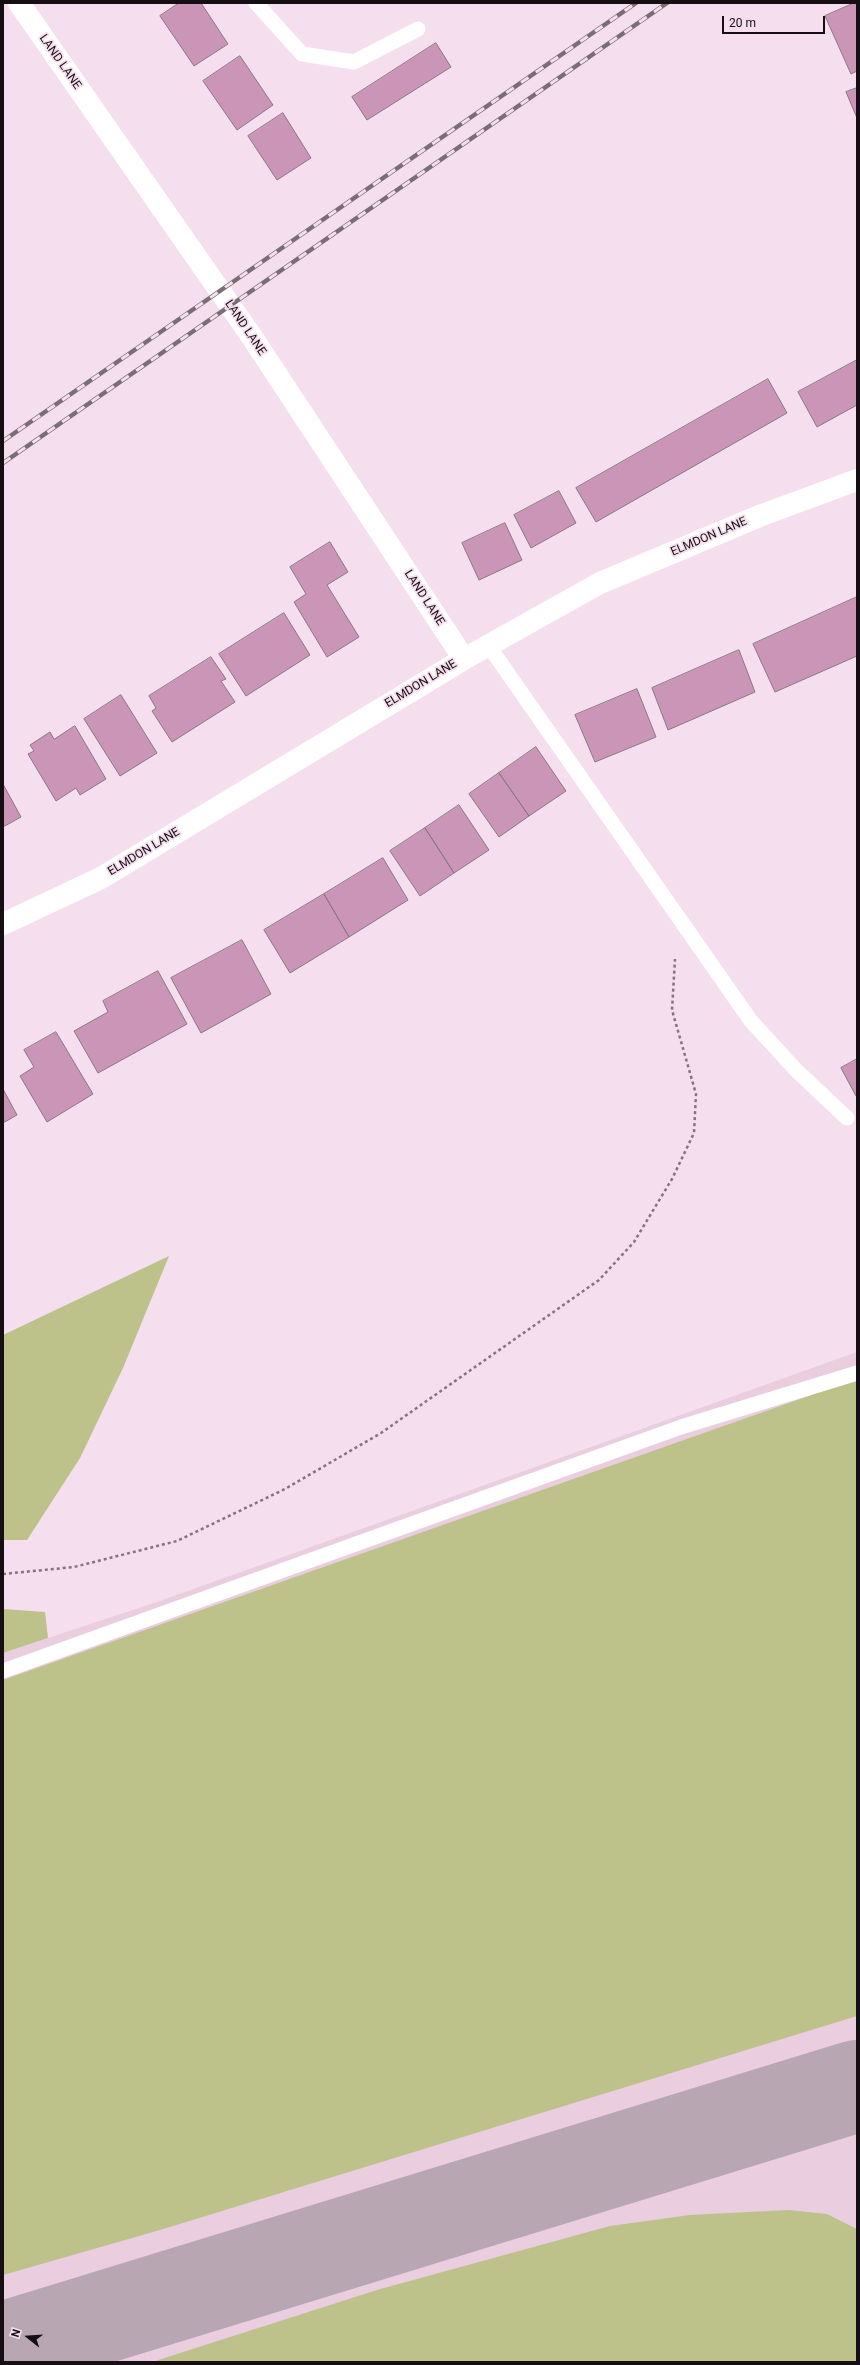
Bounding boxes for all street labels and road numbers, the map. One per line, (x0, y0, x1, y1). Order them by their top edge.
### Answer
street label: LAND LANE (36, 32, 84, 92)
street label: LAND LANE (221, 298, 269, 358)
street label: ELMDON LANE (669, 515, 749, 559)
street label: LAND LANE (401, 567, 447, 629)
street label: ELMDON LANE (382, 657, 460, 711)
street label: ELMDON LANE (105, 825, 183, 879)

